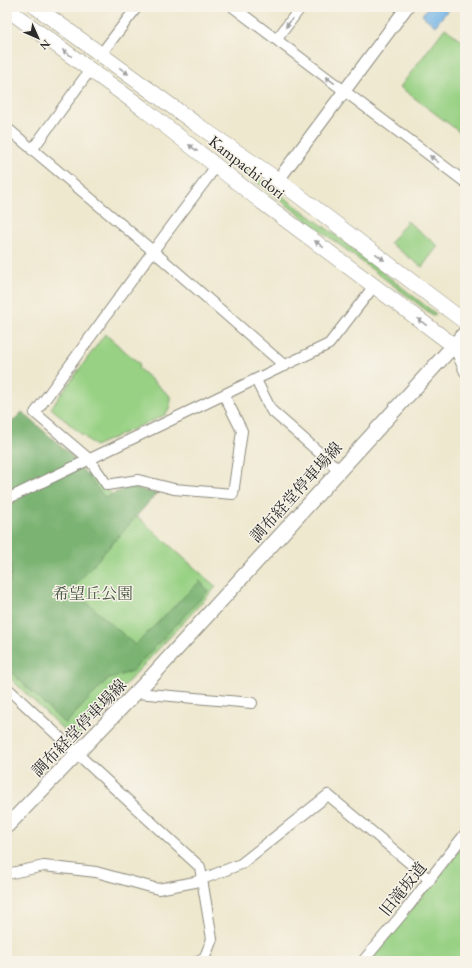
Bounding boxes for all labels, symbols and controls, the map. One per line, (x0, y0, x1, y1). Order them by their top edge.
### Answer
north arrow (18, 18, 58, 58)
one-way arrow (285, 18, 293, 28)
text: N (37, 37, 53, 53)
one-way arrow (61, 49, 72, 57)
one-way arrow (119, 67, 129, 75)
one-way arrow (325, 76, 336, 84)
street label: Kampachi dori (205, 131, 289, 203)
one-way arrow (188, 143, 199, 152)
one-way arrow (428, 154, 439, 163)
one-way arrow (313, 240, 324, 248)
one-way arrow (374, 253, 385, 261)
one-way arrow (417, 318, 428, 326)
street label: 調布経堂停車場線 (245, 437, 347, 547)
park label: 希望丘公園 (53, 583, 133, 604)
street label: 調布経堂停車場線 (27, 675, 131, 781)
street label: 旧滝坂道 (375, 858, 431, 920)

